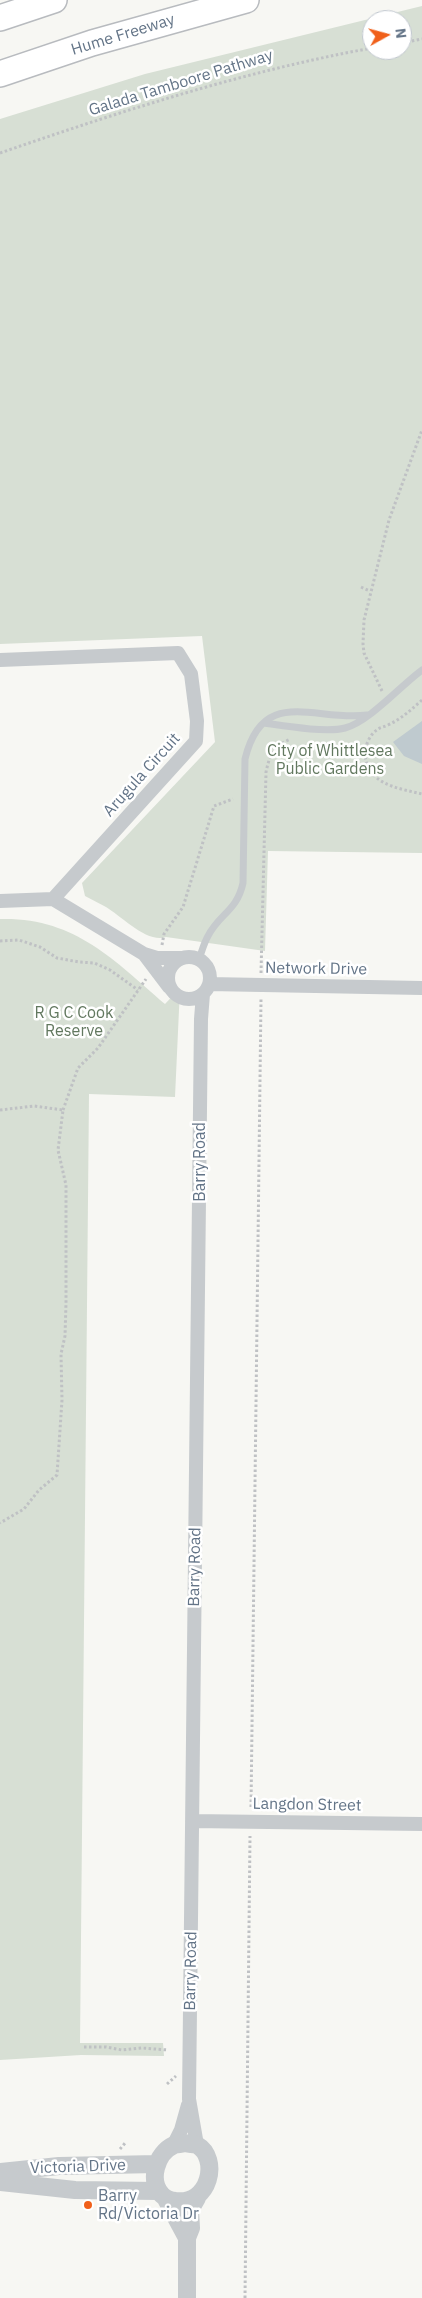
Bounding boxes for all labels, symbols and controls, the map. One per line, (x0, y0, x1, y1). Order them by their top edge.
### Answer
street label: Hume Freeway (69, 10, 177, 60)
north arrow (362, 10, 412, 60)
text: N (391, 27, 410, 39)
street label: Galada Tamboore Pathway (87, 46, 275, 120)
street label: Arugula Circuit (99, 729, 185, 821)
park label: City of Whittlesea Public Gardens (267, 741, 393, 779)
street label: Network Drive (265, 959, 367, 979)
park label: R G C Cook Reserve (35, 1003, 113, 1041)
street label: Barry Road (190, 1122, 210, 1202)
street label: Barry Road (185, 1527, 205, 1607)
street label: Langdon Street (252, 1794, 362, 1816)
street label: Barry Road (181, 1931, 201, 2011)
street label: Victoria Drive (30, 2156, 126, 2178)
place label: Barry Rd/Victoria Dr (98, 2186, 199, 2224)
marker: Barry Rd/Victoria Dr (82, 2199, 94, 2211)

